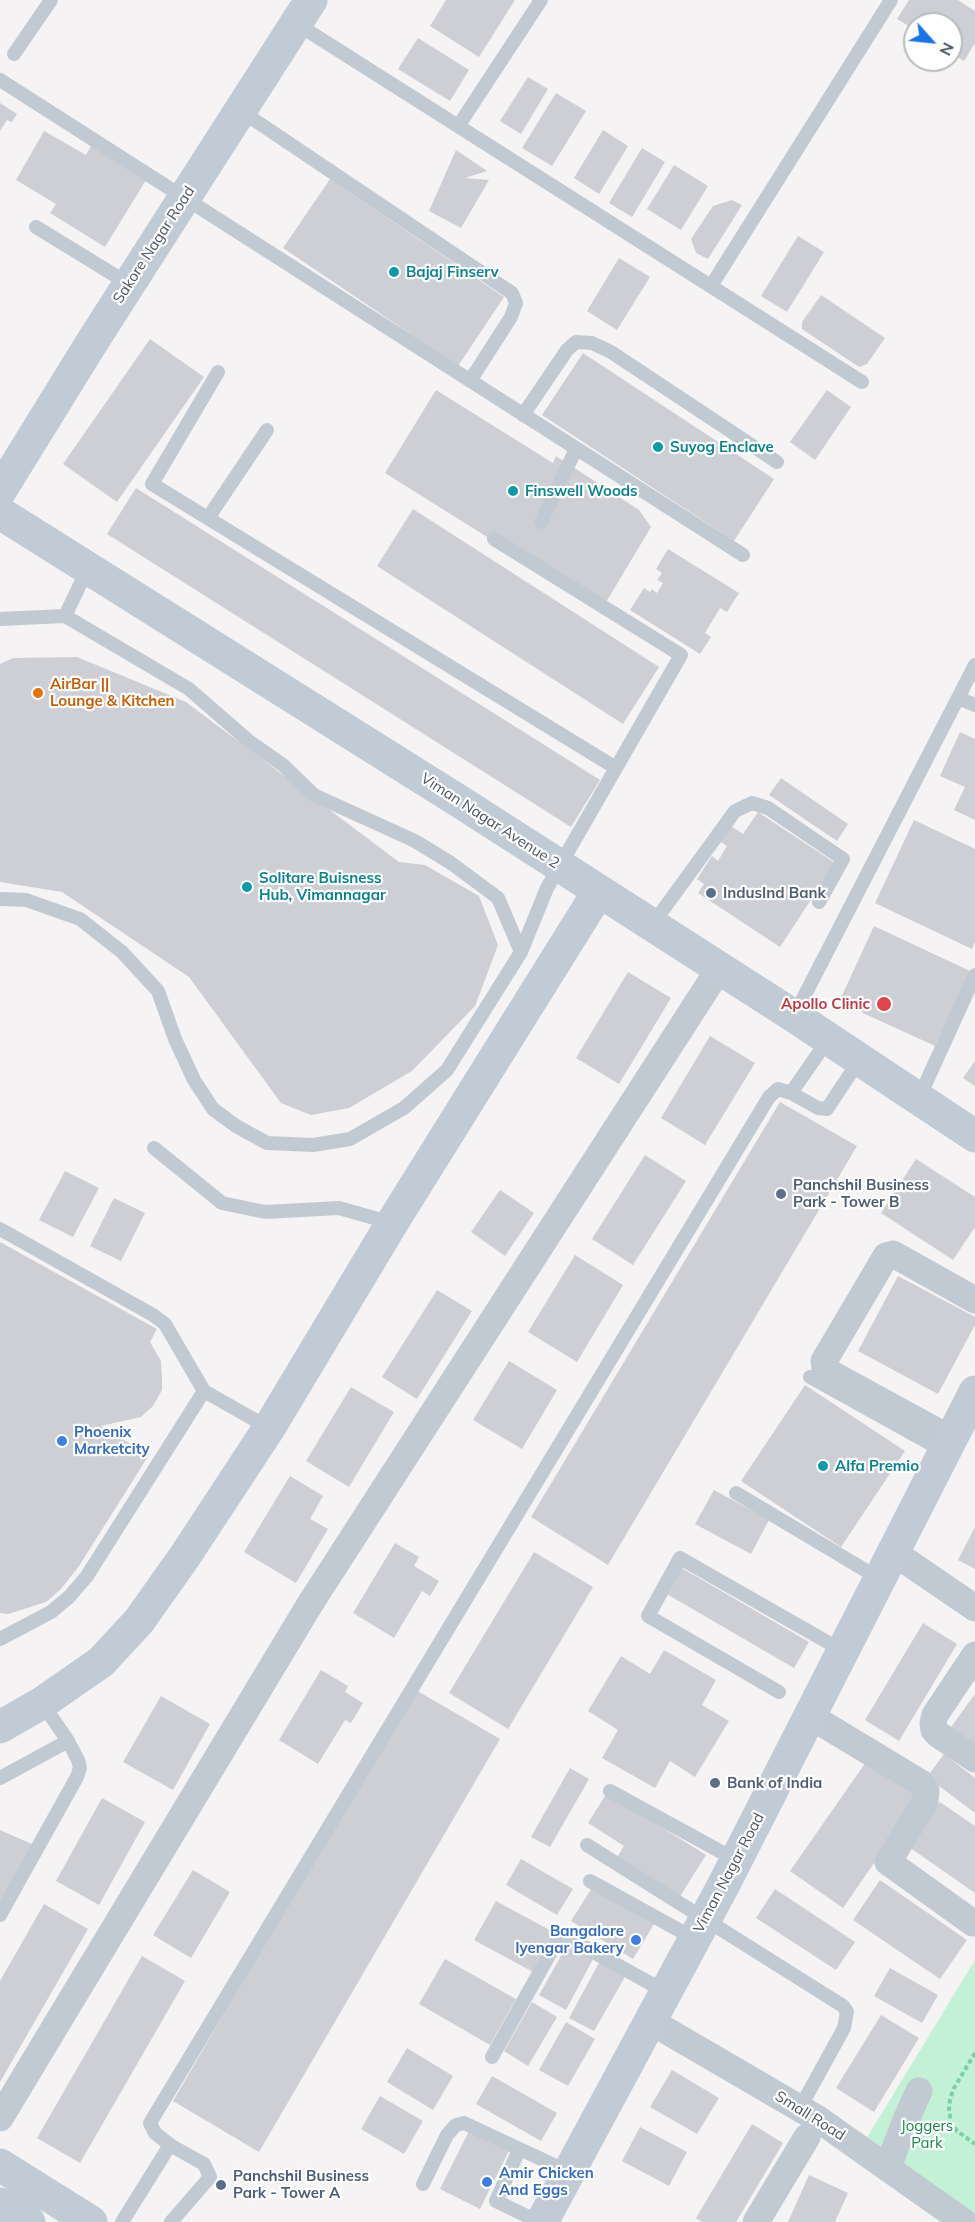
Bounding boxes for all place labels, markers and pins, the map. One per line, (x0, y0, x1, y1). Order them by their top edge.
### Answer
place label: Bajaj Finserv (406, 263, 499, 281)
marker: Bajaj Finserv (387, 265, 401, 279)
place label: Suyog Enclave (670, 438, 774, 456)
marker: Suyog Enclave (651, 440, 665, 454)
place label: Finswell Woods (525, 482, 638, 500)
marker: Finswell Woods (506, 484, 520, 498)
place label: AirBar || Lounge & Kitchen (50, 675, 175, 710)
marker: AirBar || Lounge & Kitchen (31, 686, 45, 700)
place label: Solitare Buisness Hub, Vimannagar (259, 869, 386, 904)
marker: Solitare Buisness Hub, Vimannagar (240, 880, 254, 894)
place label: IndusInd Bank (723, 884, 826, 902)
marker: IndusInd Bank (704, 886, 718, 900)
place label: Apollo Clinic (781, 995, 870, 1013)
marker: Apollo Clinic (875, 995, 893, 1013)
place label: Panchshil Business Park - Tower B (793, 1176, 929, 1211)
marker: Panchshil Business Park - Tower B (774, 1187, 788, 1201)
place label: Phoenix Marketcity (74, 1423, 150, 1458)
marker: Phoenix Marketcity (55, 1434, 69, 1448)
place label: Alfa Premio (835, 1457, 919, 1475)
marker: Alfa Premio (816, 1459, 830, 1473)
place label: Bank of India (727, 1774, 822, 1792)
marker: Bank of India (708, 1776, 722, 1790)
place label: Bangalore Iyengar Bakery (515, 1922, 624, 1957)
marker: Bangalore Iyengar Bakery (629, 1933, 643, 1947)
place label: Amir Chicken And Eggs (499, 2164, 594, 2199)
place label: Panchshil Business Park - Tower A (233, 2167, 369, 2202)
marker: Amir Chicken And Eggs (480, 2175, 494, 2189)
marker: Panchshil Business Park - Tower A (214, 2178, 228, 2192)

